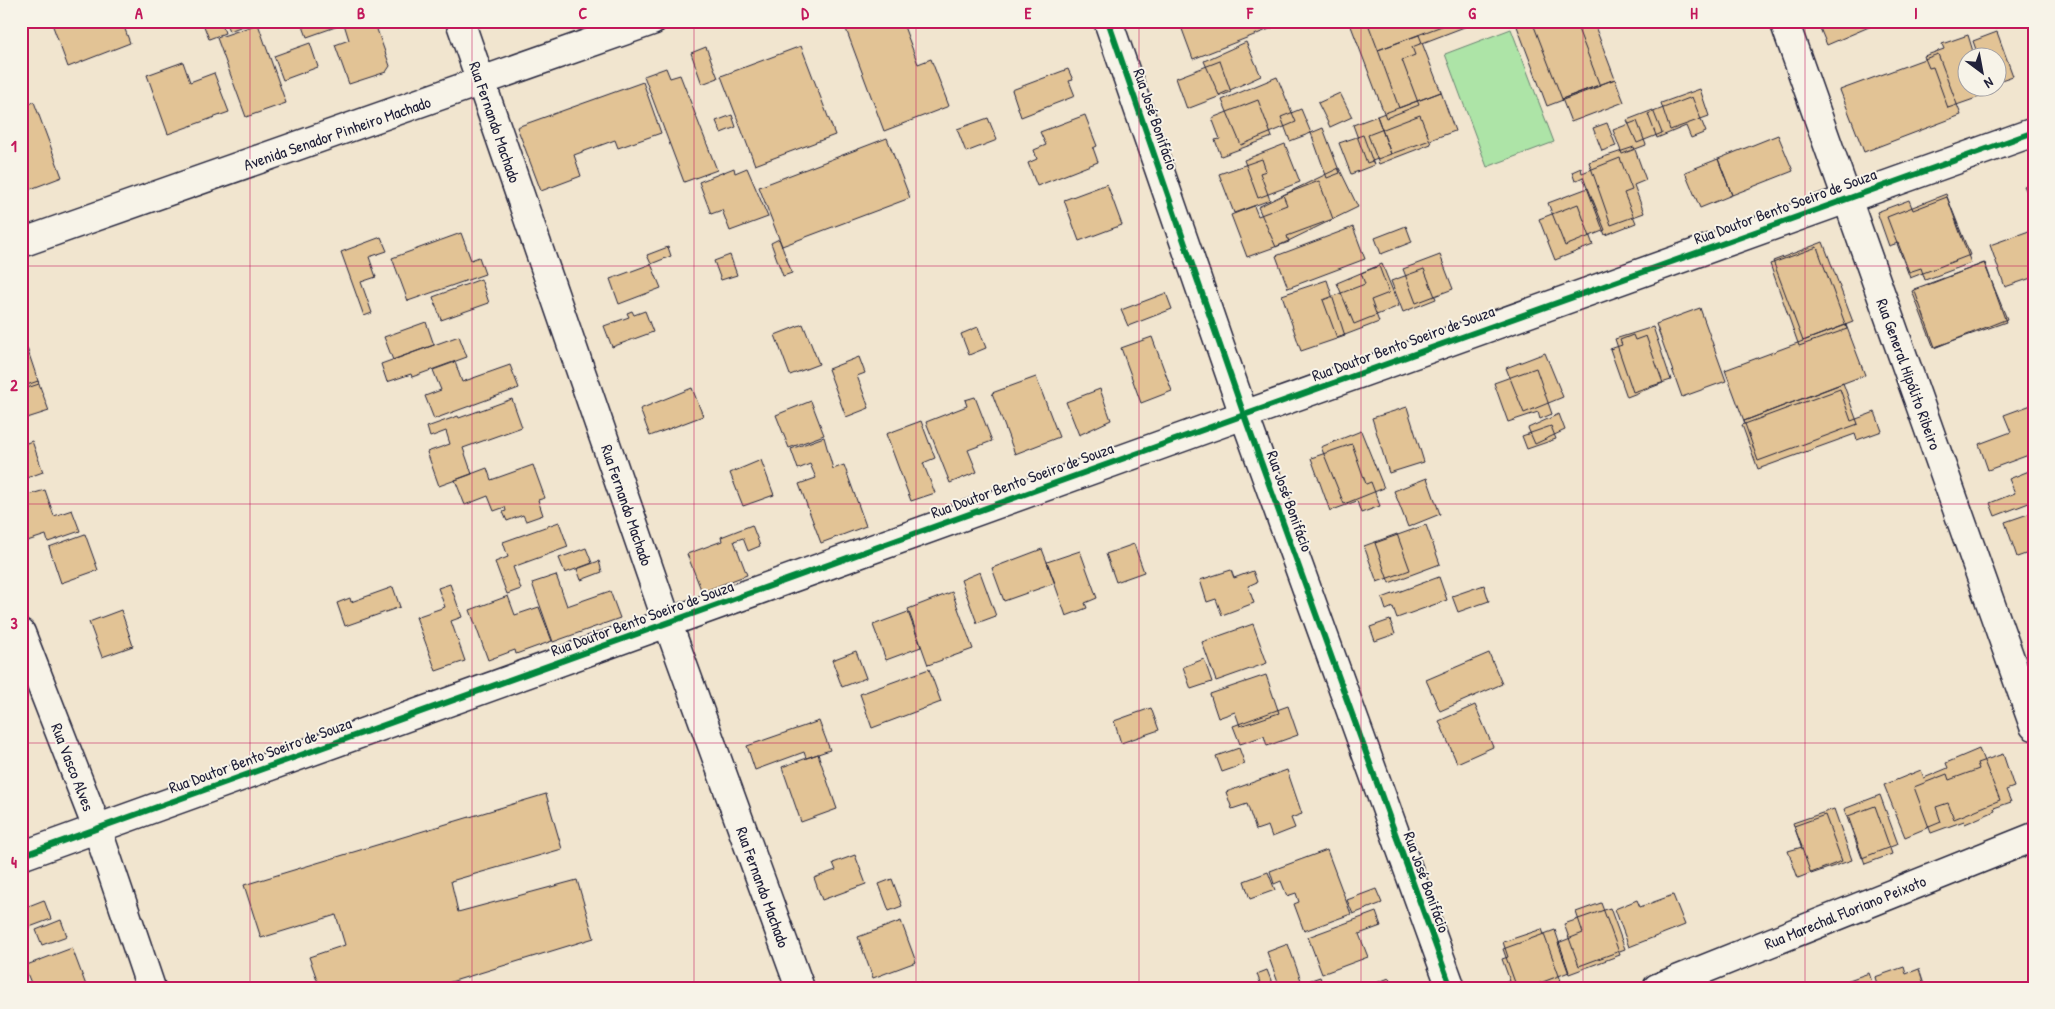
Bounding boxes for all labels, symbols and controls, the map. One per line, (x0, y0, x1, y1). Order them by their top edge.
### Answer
text: A (135, 2, 143, 24)
text: B (357, 2, 365, 24)
text: C (579, 2, 588, 24)
text: D (801, 2, 809, 24)
text: E (1024, 2, 1032, 24)
text: F (1246, 2, 1254, 24)
text: G (1468, 2, 1476, 24)
text: H (1690, 2, 1698, 24)
text: I (1914, 2, 1918, 24)
north arrow (1958, 48, 2008, 98)
street label: Rua Fernando Machado (464, 58, 526, 186)
street label: Rua José Bonifácio (1128, 65, 1184, 173)
text: N (1980, 73, 1997, 94)
street label: Avenida Senador Pinheiro Machado (241, 90, 434, 175)
text: 1 (11, 135, 17, 157)
street label: Rua Doutor Bento Soeiro de Souza (1691, 163, 1879, 249)
street label: Rua General Hipólito Ribeiro (1871, 295, 1947, 453)
street label: Rua Doutor Bento Soeiro de Souza (1309, 300, 1497, 386)
text: 2 (10, 374, 18, 396)
street label: Rua Doutor Bento Soeiro de Souza (928, 437, 1116, 523)
street label: Rua Fernando Machado (596, 441, 658, 569)
street label: Rua José Bonifácio (1262, 448, 1319, 555)
street label: Rua Doutor Bento Soeiro de Souza (548, 575, 736, 661)
text: 3 (10, 612, 18, 634)
street label: Rua Doutor Bento Soeiro de Souza (166, 712, 354, 798)
street label: Rua Vasco Alves (46, 720, 100, 814)
street label: Rua Fernando Machado (731, 824, 795, 951)
street label: Rua José Bonifácio (1399, 829, 1456, 936)
text: 4 (11, 851, 17, 873)
street label: Rua Marechal Floriano Peixoto (1761, 869, 1930, 954)

